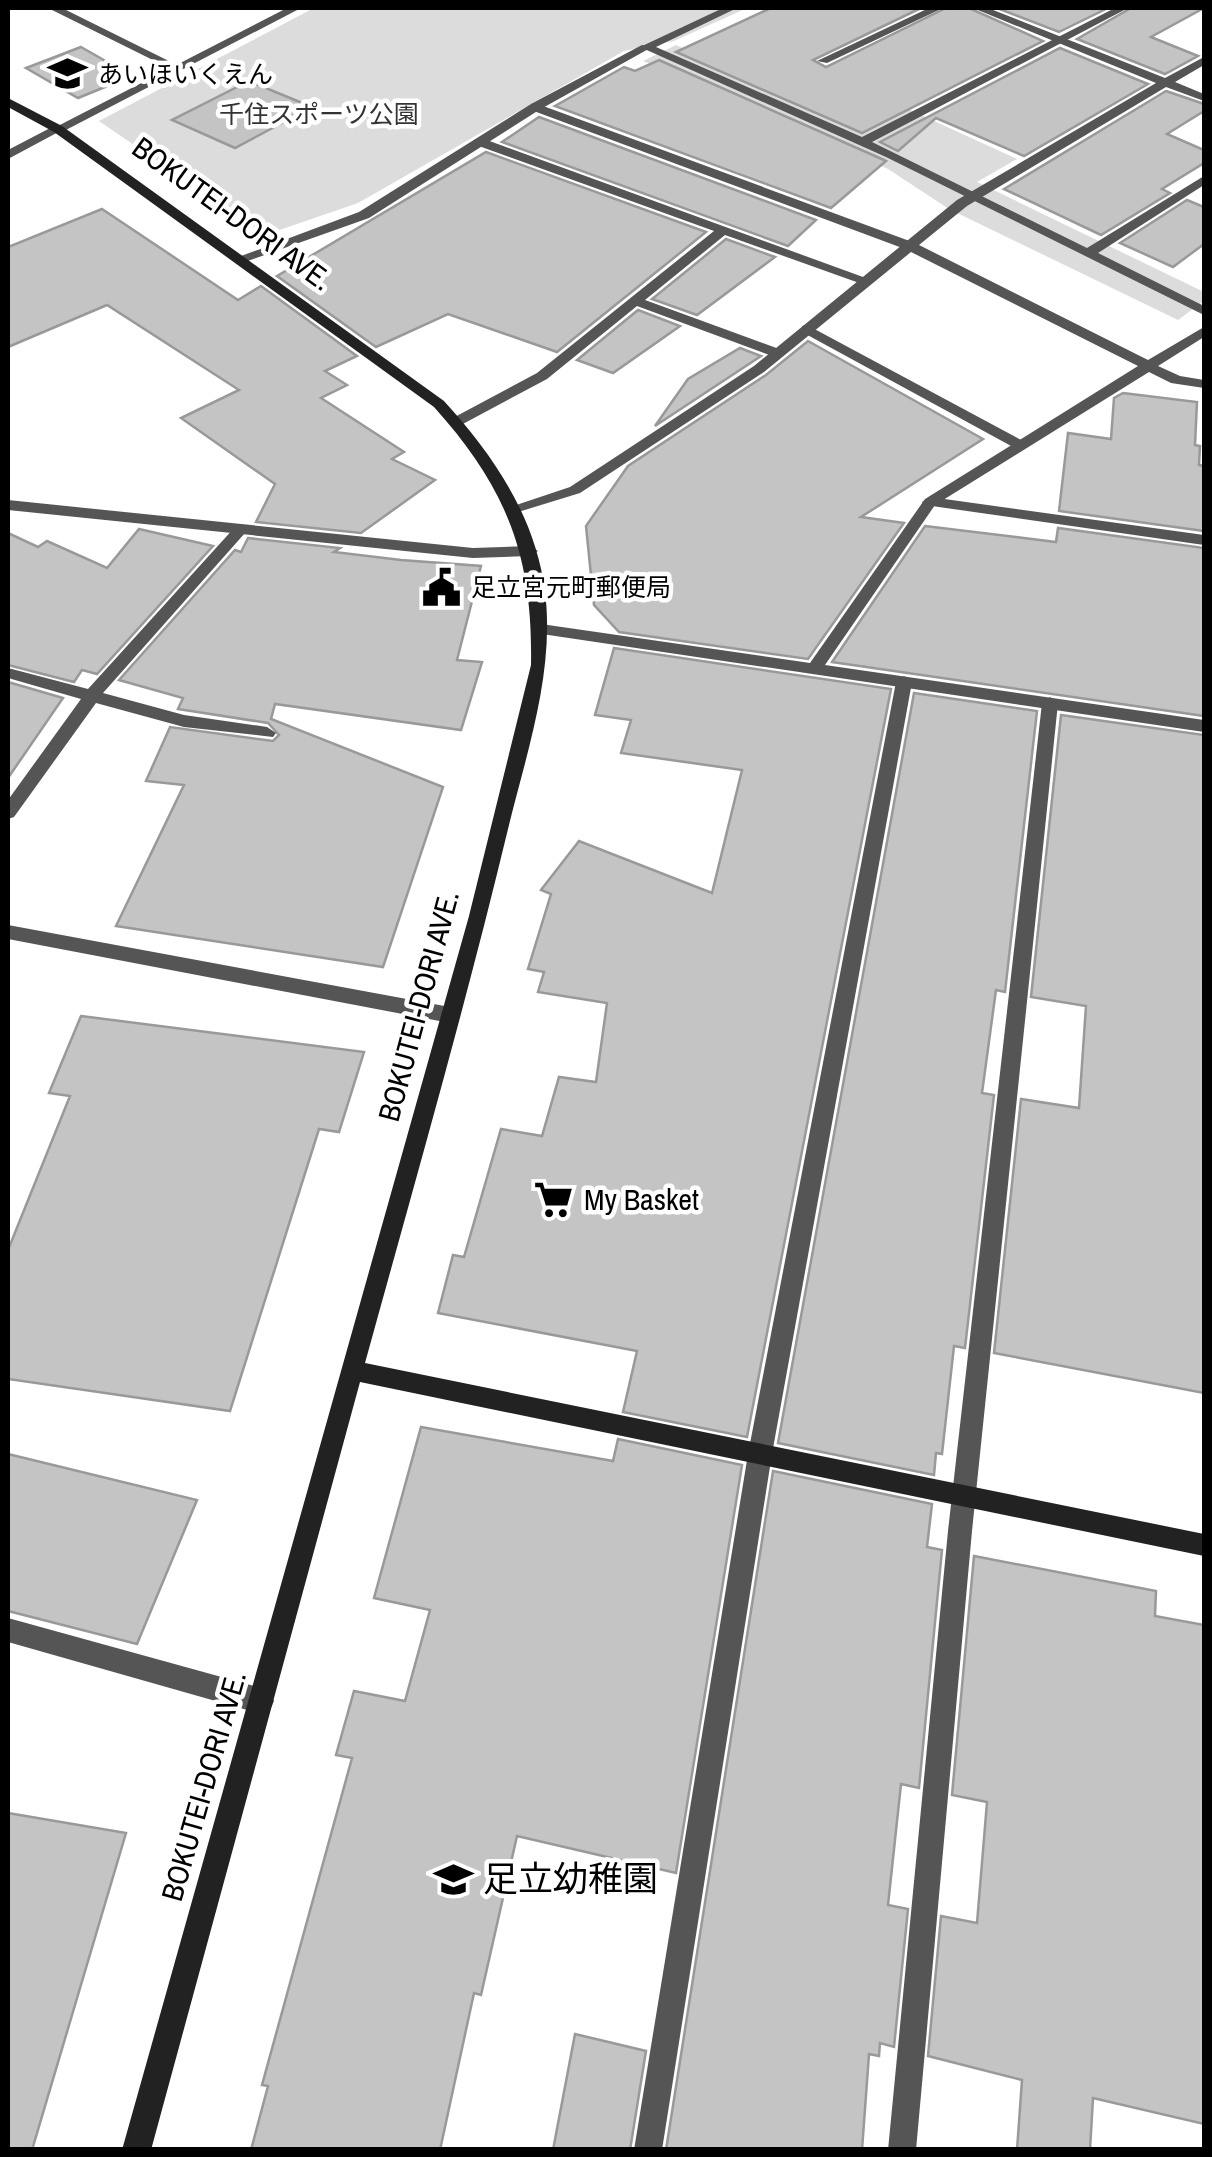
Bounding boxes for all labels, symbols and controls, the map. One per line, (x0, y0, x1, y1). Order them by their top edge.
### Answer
school or university icon: あいほいくえん (47, 53, 89, 95)
place label: あいほいくえん (98, 57, 273, 91)
park label: 千住スポーツ公園 (219, 97, 419, 131)
street label: BOKUTEI-DORI AVE. (125, 127, 340, 299)
public building icon: 足立宮元町郵便局 (420, 566, 462, 608)
place label: 足立宮元町郵便局 (471, 570, 671, 604)
street label: BOKUTEI-DORI AVE. (368, 886, 468, 1126)
supermarket icon: My Basket (533, 1179, 575, 1221)
place label: My Basket (584, 1179, 699, 1219)
street label: BOKUTEI-DORI AVE. (151, 1666, 255, 1905)
place label: 足立幼稚園 (483, 1855, 658, 1902)
school or university icon: 足立幼稚園 (432, 1858, 474, 1900)

